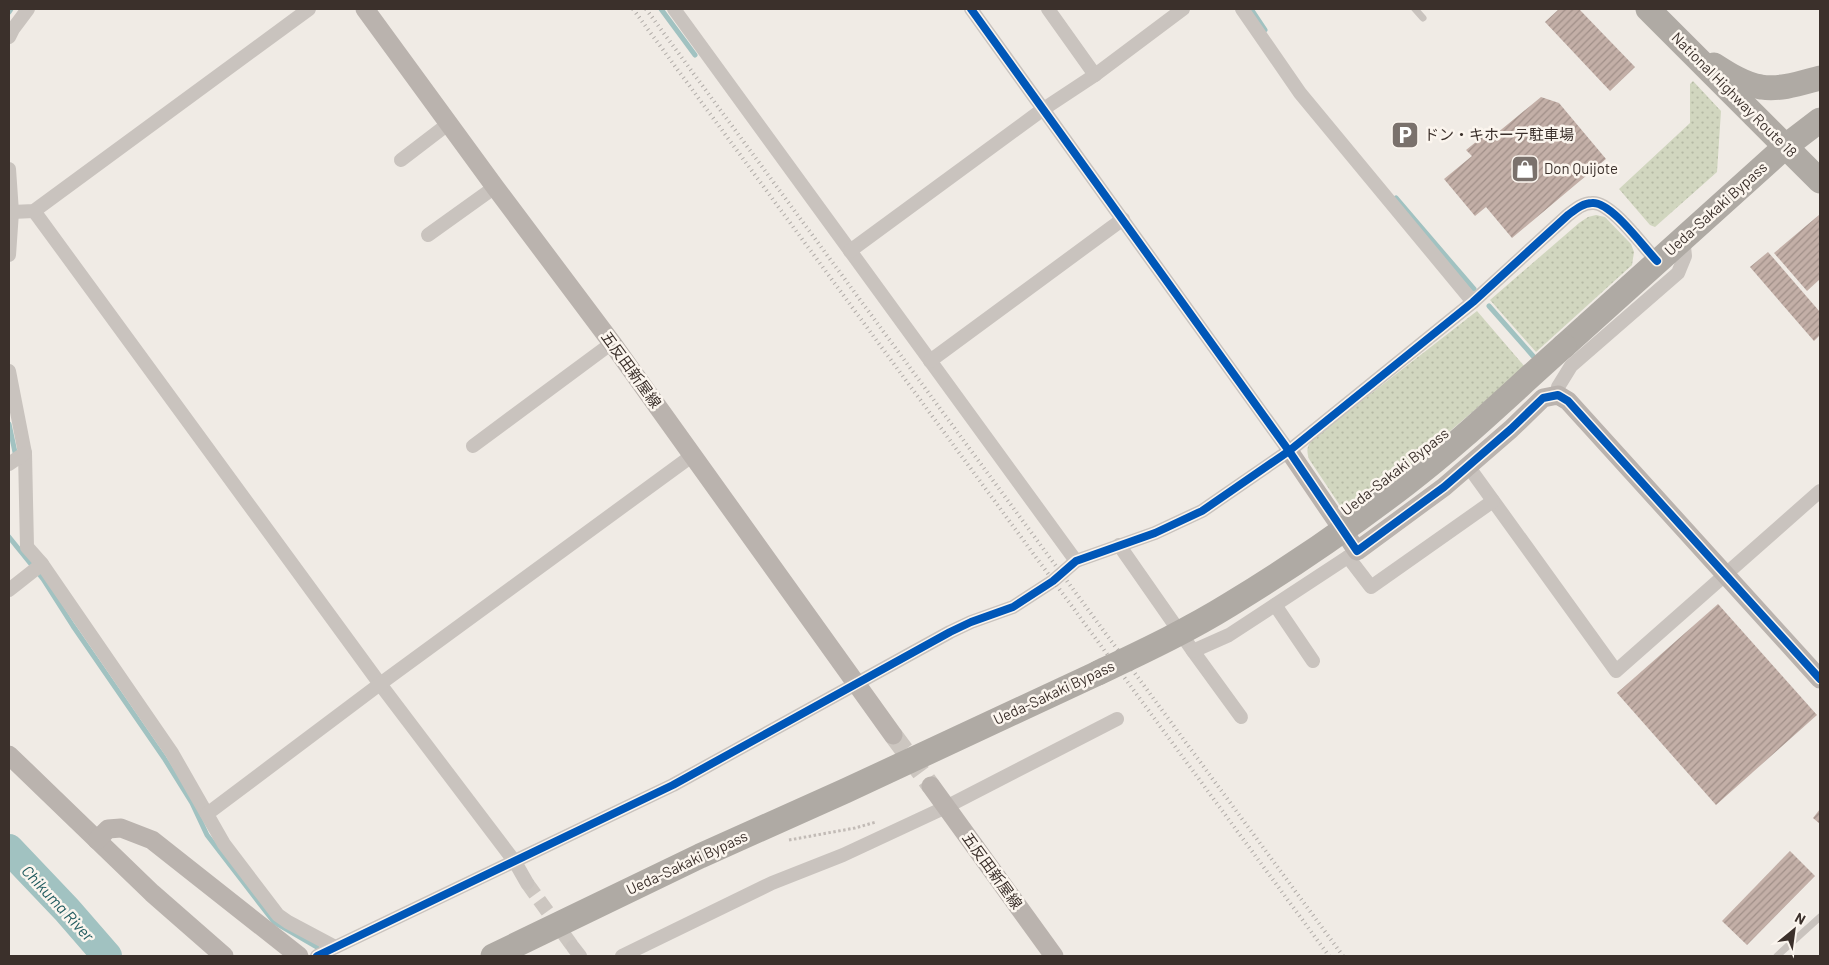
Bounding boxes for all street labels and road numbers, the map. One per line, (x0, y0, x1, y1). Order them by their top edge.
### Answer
street label: National Highway Route 18 (1668, 28, 1801, 161)
street label: Ueda-Sakaki Bypass (1660, 158, 1770, 259)
street label: 五反田新屋線 (598, 328, 666, 411)
street label: Ueda-Sakaki Bypass (1337, 424, 1452, 519)
street label: Ueda-Sakaki Bypass (990, 656, 1117, 728)
street label: Ueda-Sakaki Bypass (623, 826, 750, 898)
street label: 五反田新屋線 (959, 829, 1027, 912)

